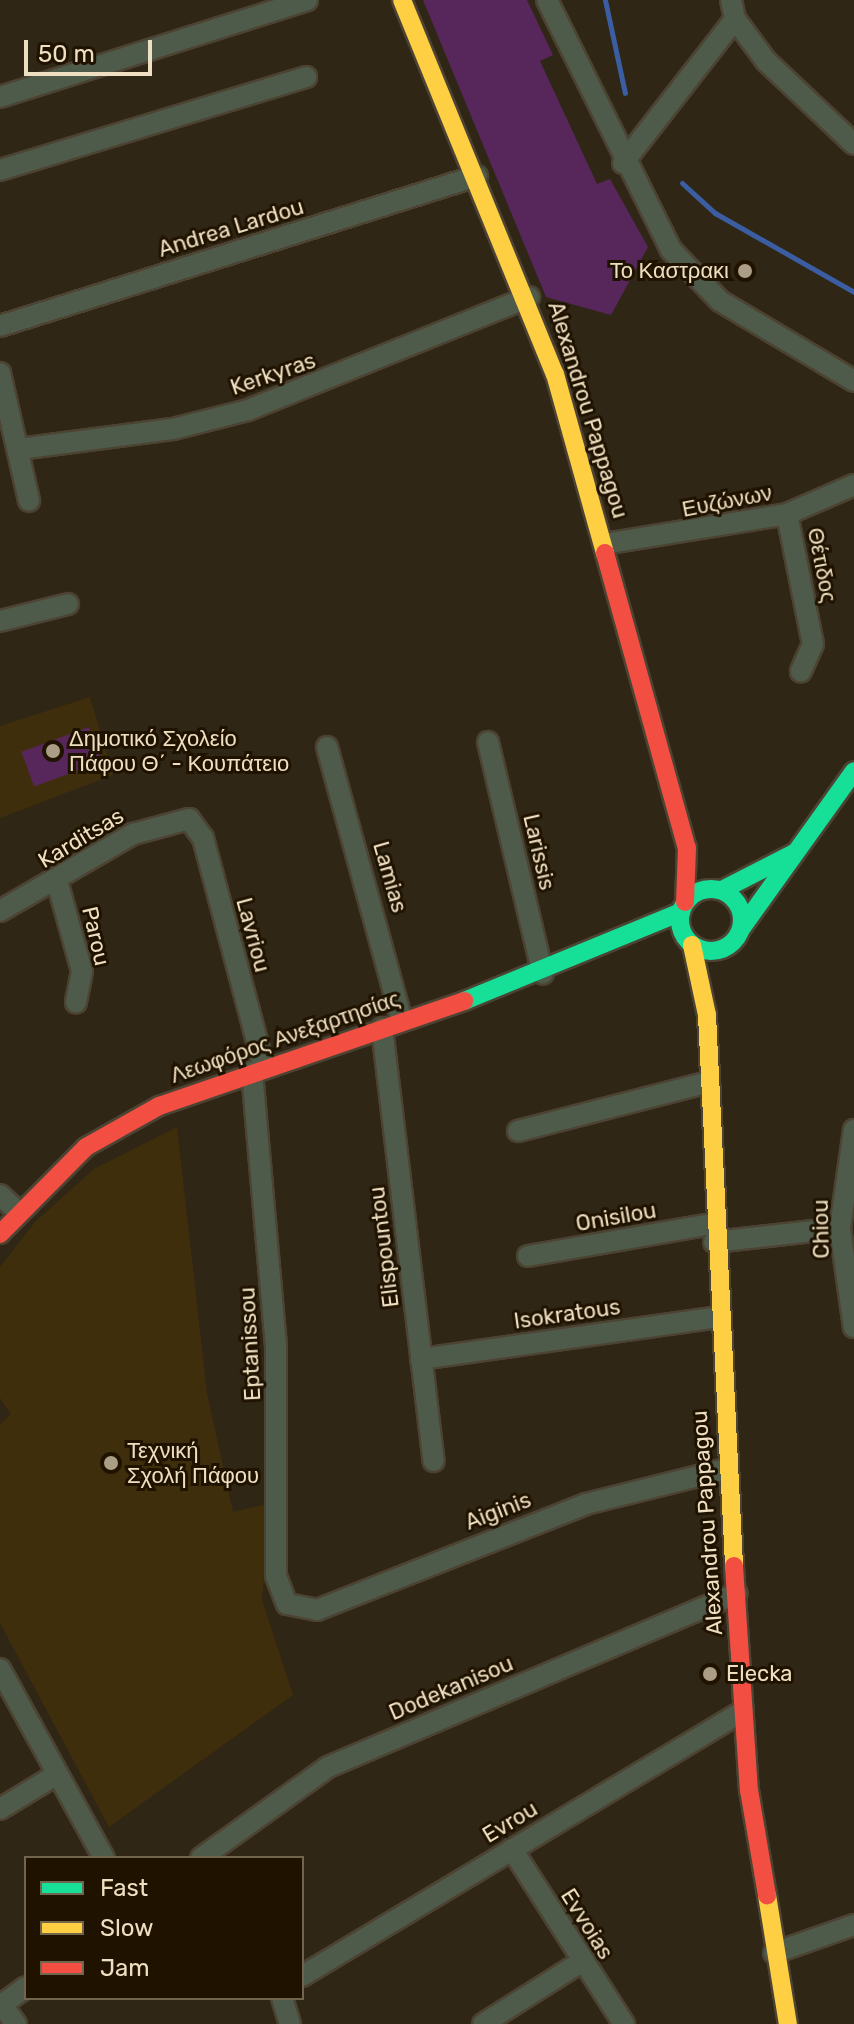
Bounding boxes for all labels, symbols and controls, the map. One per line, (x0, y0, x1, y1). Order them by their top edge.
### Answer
scale bar (28, 24, 156, 74)
text: 50 m (38, 40, 95, 68)
street label: Andrea Lardou (155, 193, 307, 263)
place label: Το Καστρακι (610, 258, 729, 284)
marker: Το Καστρακι (736, 262, 754, 280)
street label: Alexandrou Pappagou (542, 298, 634, 522)
street label: Kerkyras (227, 347, 319, 401)
street label: Ευζώνων (680, 479, 774, 523)
street label: Θέτιδος (802, 525, 842, 605)
place label: Δημοτικό Σχολείο Πάφου Θ΄ - Κουπάτειο (69, 725, 289, 776)
marker: Δημοτικό Σχολείο Πάφου Θ΄ - Κουπάτειο (44, 742, 62, 760)
street label: Karditsas (34, 802, 128, 874)
street label: Larissis (517, 811, 561, 893)
street label: Lamias (367, 838, 413, 916)
street label: Lavriou (230, 895, 276, 975)
street label: Parou (76, 904, 116, 968)
street label: Λεωφόρος Ανεξαρτησίας (167, 985, 403, 1089)
street label: Elispountou (363, 1185, 405, 1309)
street label: Onisilou (574, 1197, 658, 1237)
street label: Chiou (807, 1199, 835, 1259)
street label: Eptanissou (234, 1286, 266, 1402)
street label: Isokratous (512, 1293, 622, 1335)
street label: Alexandrou Pappagou (686, 1410, 728, 1636)
place label: Τεχνική Σχολή Πάφου (127, 1437, 259, 1488)
marker: Τεχνική Σχολή Πάφου (102, 1454, 120, 1472)
street label: Aiginis (461, 1486, 535, 1536)
street label: Dodekanisou (385, 1650, 517, 1726)
place label: Elecka (726, 1661, 792, 1687)
marker: Elecka (701, 1665, 719, 1683)
street label: Evrou (478, 1795, 542, 1849)
legend (24, 1856, 304, 2000)
text: Fast (100, 1874, 148, 1902)
street label: Evvoias (555, 1884, 619, 1964)
text: Slow (100, 1914, 153, 1942)
text: Jam (100, 1954, 150, 1982)

